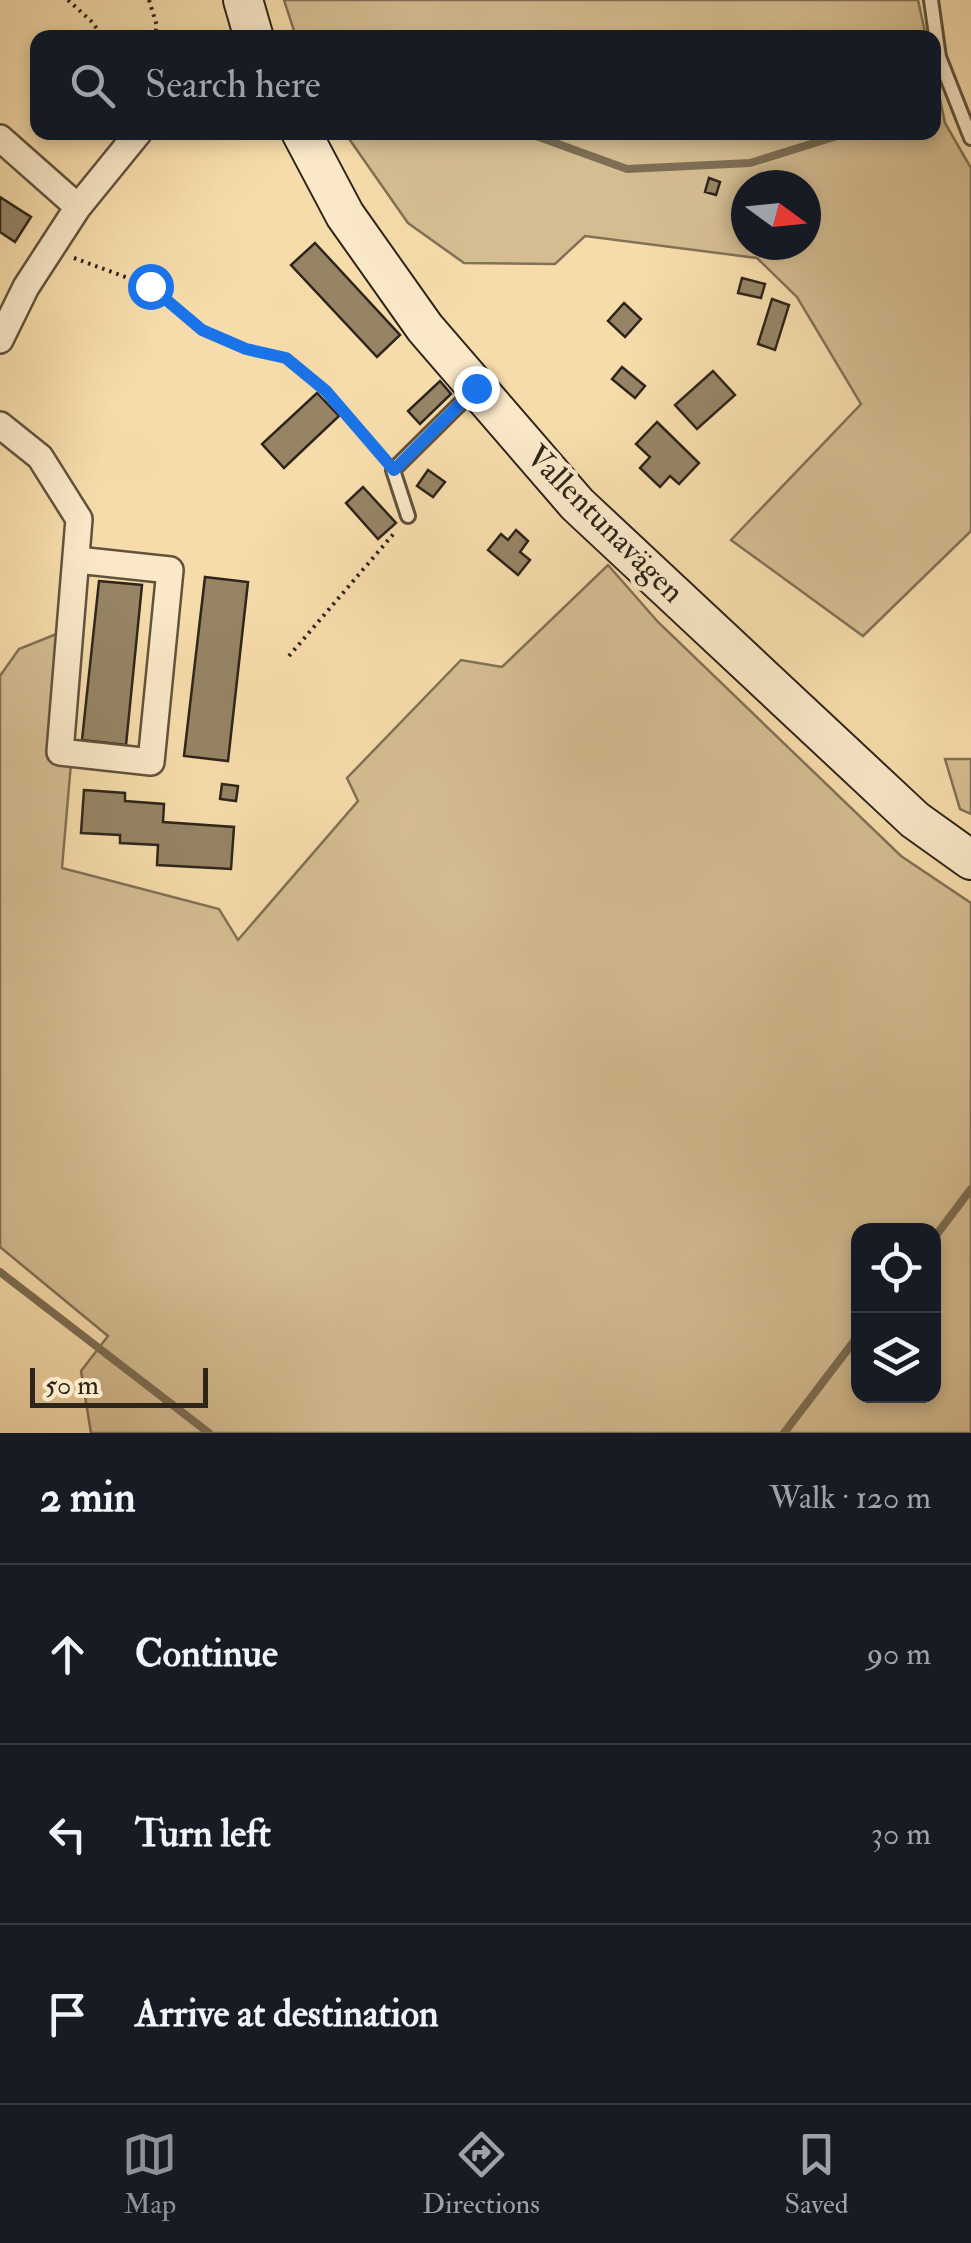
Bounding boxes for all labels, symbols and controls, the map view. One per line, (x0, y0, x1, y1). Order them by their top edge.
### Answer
search box (30, 30, 941, 140)
icon: search (65, 58, 120, 113)
text: Search here (145, 61, 321, 109)
north arrow (731, 170, 821, 260)
route start (128, 264, 174, 310)
route end (454, 366, 500, 412)
street label: Vallentunavägen (517, 436, 693, 612)
map controls (851, 1223, 941, 1403)
button: locate (851, 1223, 941, 1313)
button: layers (851, 1313, 941, 1403)
scale bar (30, 1363, 208, 1408)
text: 50 m (45, 1368, 99, 1403)
text: 2 min (40, 1472, 136, 1524)
text: Walk · 120 m (769, 1478, 931, 1518)
icon: ahead (40, 1627, 95, 1682)
text: Continue (135, 1630, 278, 1678)
text: 90 m (867, 1634, 931, 1674)
icon: left (40, 1807, 95, 1862)
text: Turn left (135, 1810, 271, 1858)
text: 30 m (871, 1814, 931, 1854)
icon: arrive (40, 1987, 95, 2042)
text: Arrive at destination (135, 1990, 439, 2038)
tab: Map (122, 2127, 177, 2222)
tab: Directions (422, 2127, 540, 2222)
tab: Saved (785, 2127, 849, 2222)

